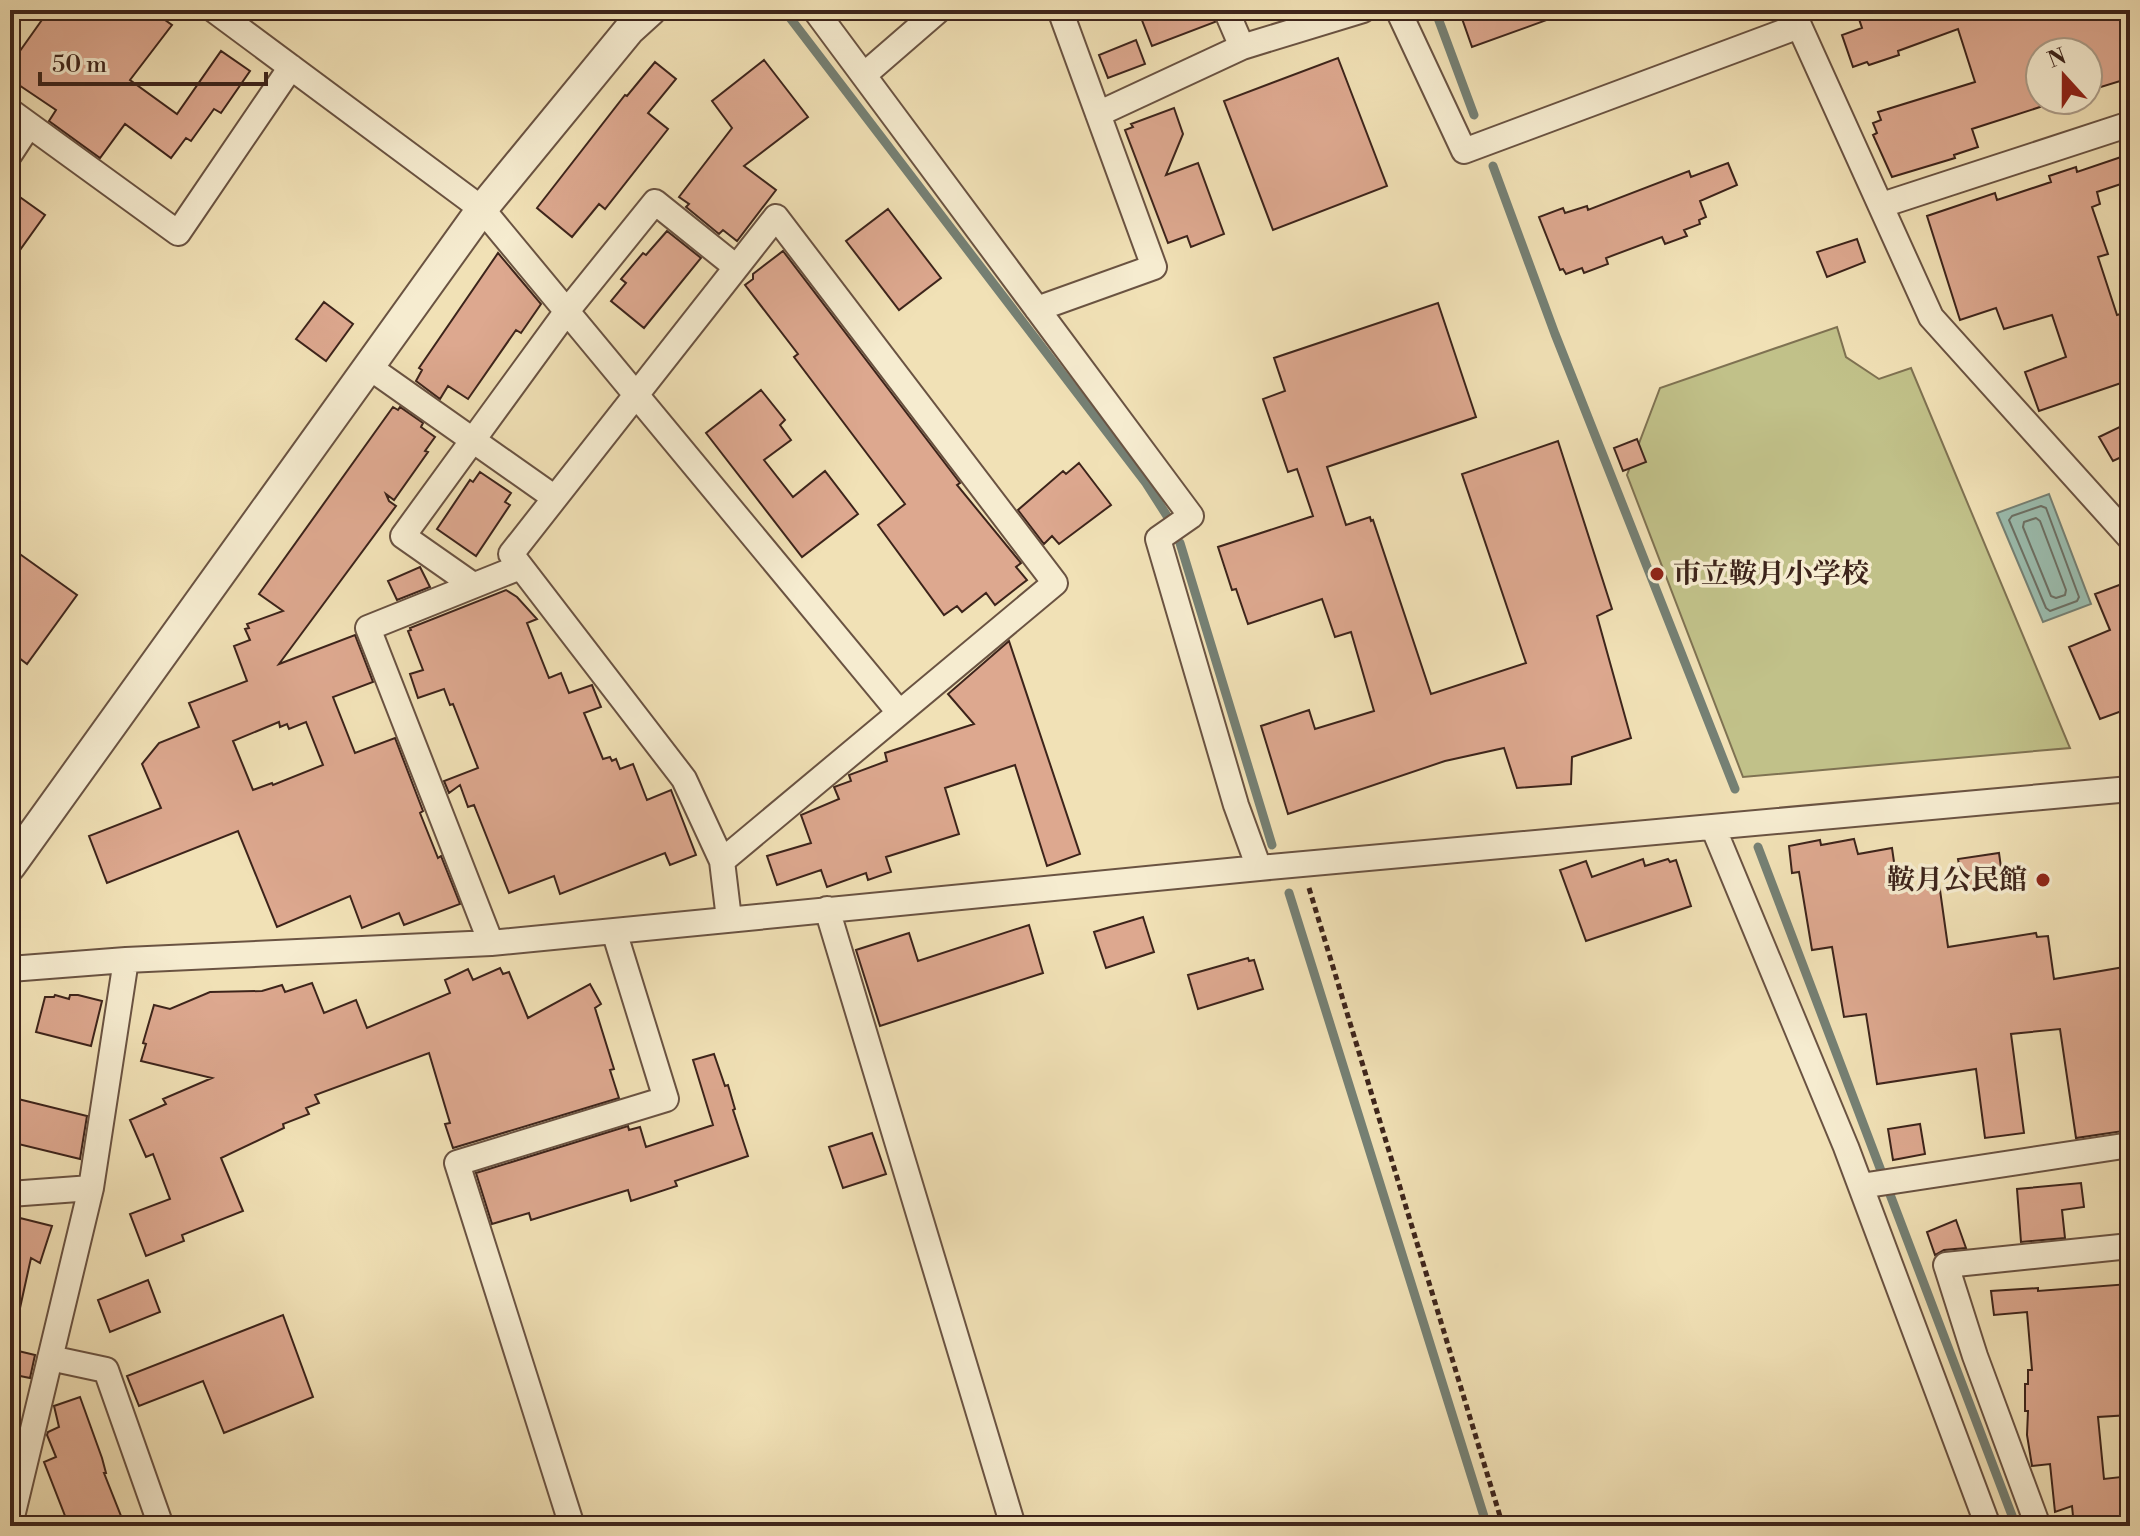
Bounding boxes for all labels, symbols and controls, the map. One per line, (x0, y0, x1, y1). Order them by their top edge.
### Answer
scale bar (40, 36, 266, 86)
north arrow (2024, 36, 2104, 116)
text: N (2044, 43, 2071, 74)
text: 50 m (52, 50, 107, 80)
place label: 市立鞍月小学校 (1673, 557, 1869, 592)
marker: 市立鞍月小学校 (1648, 565, 1666, 583)
place label: 鞍月公民館 (1887, 863, 2027, 898)
marker: 鞍月公民館 (2034, 871, 2052, 889)

